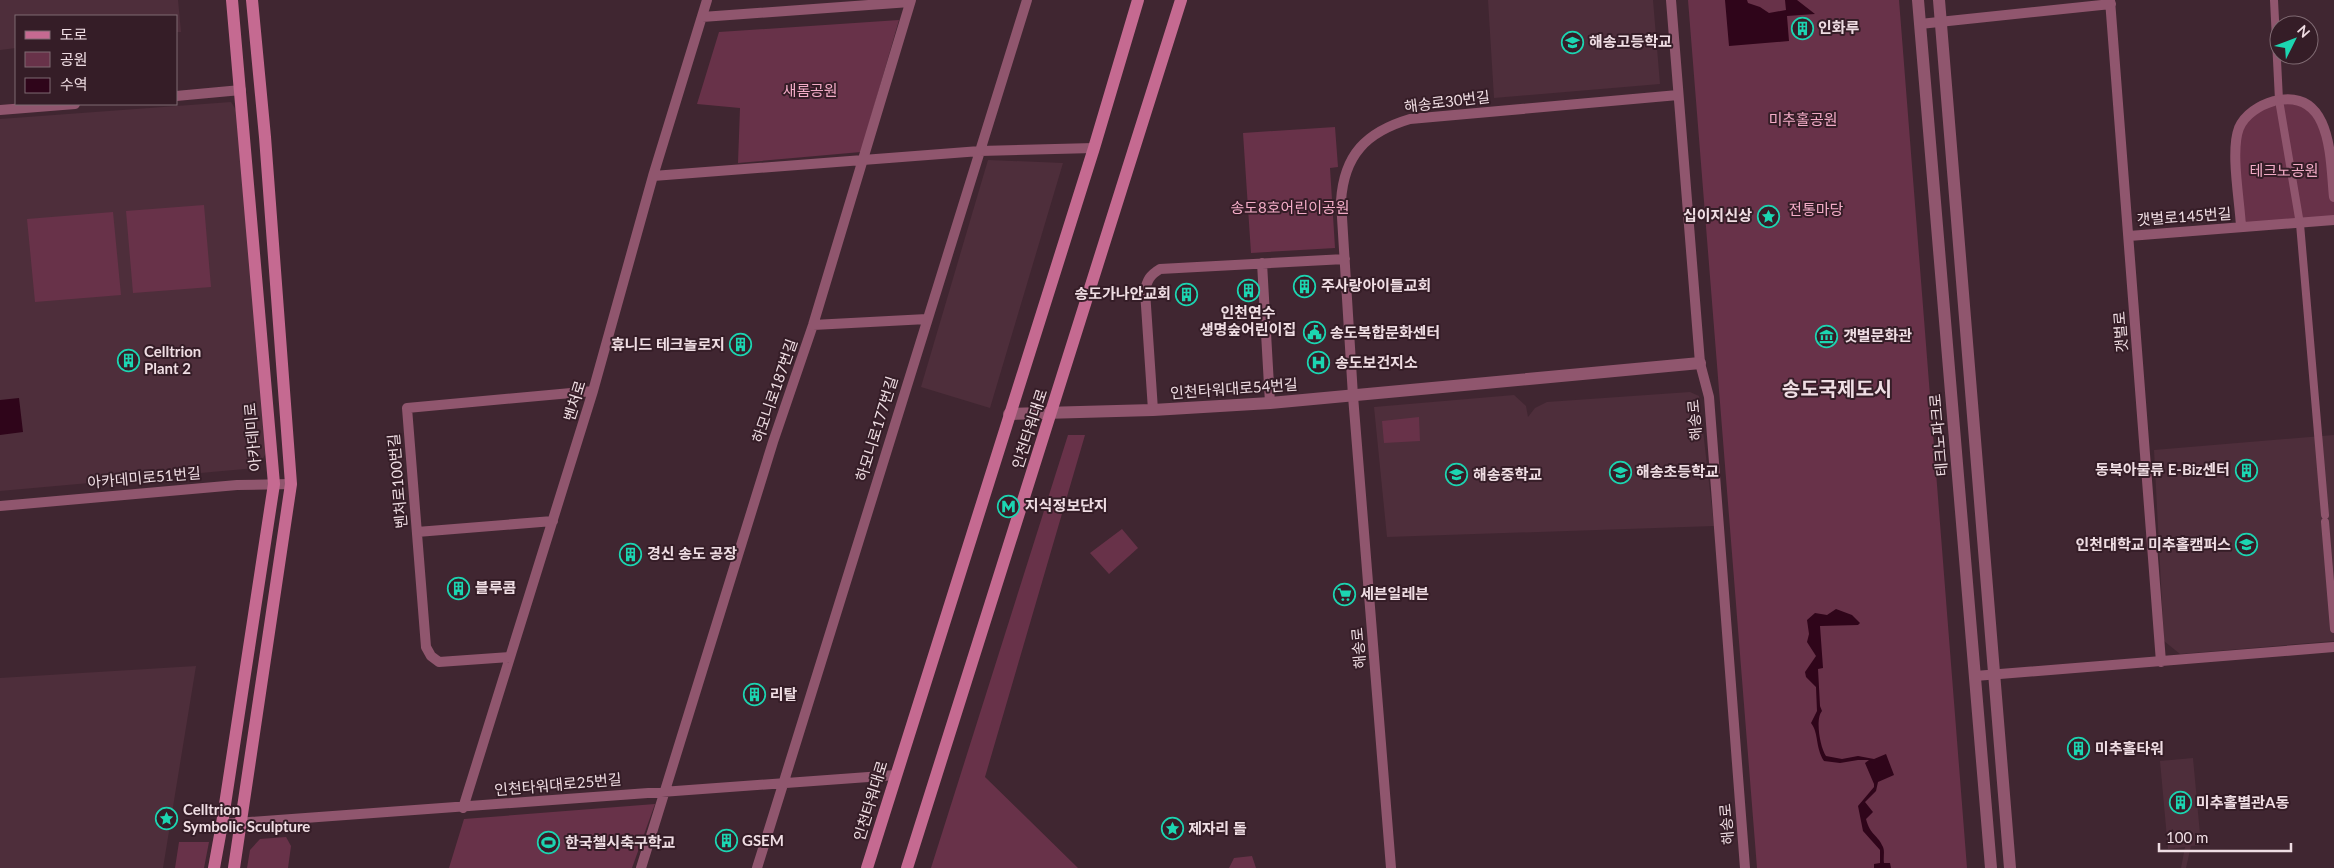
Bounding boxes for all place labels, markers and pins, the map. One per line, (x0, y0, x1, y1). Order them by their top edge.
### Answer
building icon: 인화루 (1790, 16, 1814, 40)
place label: 인화루 (1818, 18, 1860, 36)
school or university icon: 해송고등학교 (1561, 30, 1585, 54)
place label: 해송고등학교 (1589, 32, 1672, 50)
place icon: 십이지신상 (1756, 204, 1780, 228)
place label: 십이지신상 (1683, 206, 1752, 224)
building icon: 주사랑아이들교회 (1293, 274, 1317, 298)
place label: 주사랑아이들교회 (1321, 276, 1431, 294)
building icon: 인천연수 생명숲어린이집 (1236, 278, 1260, 302)
building icon: 송도가나안교회 (1175, 282, 1199, 306)
place label: 송도가나안교회 (1074, 284, 1171, 302)
place label: 인천연수 생명숲어린이집 (1200, 303, 1296, 338)
public building icon: 송도복합문화센터 (1302, 321, 1326, 345)
place label: 송도복합문화센터 (1330, 323, 1440, 341)
museum icon: 갯벌문화관 (1815, 324, 1839, 348)
place label: 갯벌문화관 (1843, 326, 1912, 344)
building icon: 휴니드 테크놀로지 (729, 333, 753, 357)
place label: 휴니드 테크놀로지 (611, 335, 725, 353)
place label: Celltrion Plant 2 (144, 342, 201, 377)
building icon: Celltrion Plant 2 (116, 349, 140, 373)
hospital icon: 송도보건지소 (1307, 351, 1331, 375)
place label: 송도보건지소 (1335, 353, 1418, 371)
building icon: 동북아물류 E-Biz센터 (2234, 458, 2258, 482)
school or university icon: 해송초등학교 (1608, 460, 1632, 484)
place label: 동북아물류 E-Biz센터 (2095, 460, 2230, 478)
place label: 해송초등학교 (1636, 462, 1719, 480)
school or university icon: 해송중학교 (1445, 463, 1469, 487)
place label: 해송중학교 (1473, 465, 1542, 483)
metro station icon: 지식정보단지 (997, 494, 1021, 518)
place label: 지식정보단지 (1025, 496, 1108, 514)
school or university icon: 인천대학교 미추홀캠퍼스 (2235, 533, 2259, 557)
place label: 인천대학교 미추홀캠퍼스 (2076, 535, 2231, 553)
building icon: 경신 송도 공장 (619, 542, 643, 566)
place label: 경신 송도 공장 (647, 544, 737, 562)
building icon: 블루콤 (447, 576, 471, 600)
place label: 블루콤 (475, 578, 516, 596)
supermarket icon: 세븐일레븐 (1332, 582, 1356, 606)
place label: 세븐일레븐 (1360, 584, 1429, 602)
building icon: 리탈 (742, 683, 766, 707)
place label: 리탈 (770, 685, 798, 703)
building icon: 미추홀타워 (2067, 737, 2091, 761)
place label: 미추홀타워 (2095, 739, 2164, 757)
building icon: 미추홀별관A동 (2168, 791, 2192, 815)
place label: 미추홀별관A동 (2196, 793, 2289, 811)
place label: Celltrion Symbolic Sculpture (183, 800, 310, 835)
place icon: Celltrion Symbolic Sculpture (155, 807, 179, 831)
place icon: 제자리 돌 (1160, 817, 1184, 841)
place label: 제자리 돌 (1188, 819, 1247, 837)
building icon: GSEM (714, 829, 738, 853)
sports icon: 한국첼시축구학교 (537, 831, 561, 855)
place label: GSEM (742, 831, 784, 849)
place label: 한국첼시축구학교 (565, 833, 676, 851)

